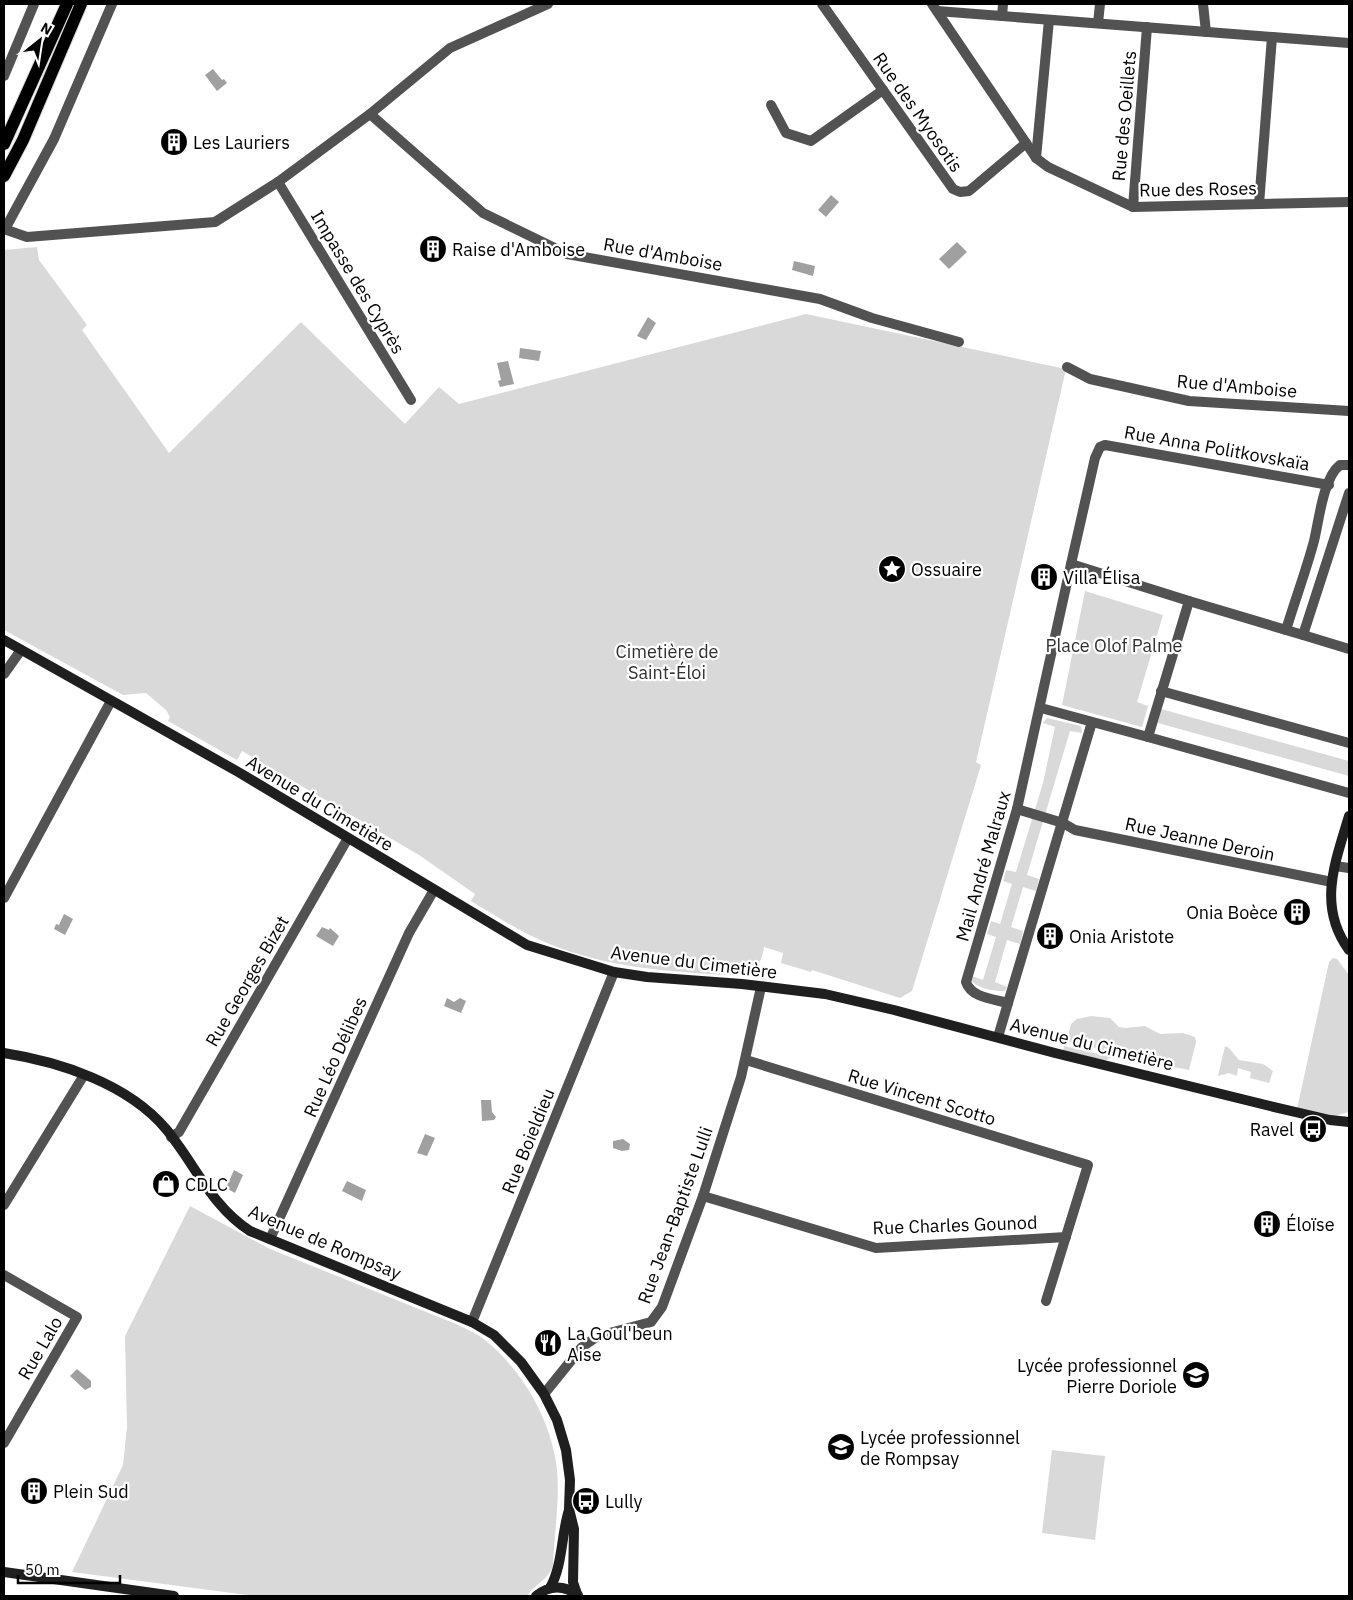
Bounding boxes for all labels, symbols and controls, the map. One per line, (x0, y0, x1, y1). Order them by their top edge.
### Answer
north arrow (15, 15, 65, 65)
text: N (38, 18, 55, 39)
street label: Rue des Myosotis (868, 48, 968, 176)
street label: Rue des Oeillets (1107, 50, 1141, 182)
building icon: Les Lauriers (159, 127, 189, 157)
place label: Les Lauriers (193, 131, 290, 154)
street label: Rue des Roses (1139, 176, 1257, 202)
street label: Impasse des Cyprès (306, 206, 410, 358)
street label: Rue d'Amboise (602, 232, 725, 276)
building icon: Raise d'Amboise (418, 234, 448, 264)
place label: Raise d'Amboise (452, 238, 585, 261)
street label: Rue d'Amboise (1176, 369, 1298, 403)
street label: Rue Anna Politkovskaïa (1122, 420, 1312, 476)
place icon: Ossuaire (877, 554, 907, 584)
place label: Ossuaire (911, 558, 982, 581)
building icon: Villa Élisa (1029, 562, 1059, 592)
place label: Villa Élisa (1063, 566, 1141, 589)
park label: Place Olof Palme (1045, 634, 1183, 657)
park label: Cimetière de Saint-Éloi (616, 640, 719, 684)
street label: Avenue du Cimetière (242, 750, 398, 856)
street label: Mail André Malraux (951, 788, 1015, 944)
street label: Rue Jeanne Deroin (1123, 812, 1277, 866)
building icon: Onia Boèce (1282, 897, 1312, 927)
place label: Onia Boèce (1186, 901, 1278, 924)
street label: Rue Georges Bizet (200, 911, 294, 1051)
building icon: Onia Aristote (1035, 921, 1065, 951)
place label: Onia Aristote (1069, 925, 1174, 948)
street label: Avenue du Cimetière (609, 940, 779, 984)
street label: Rue Léo Délibes (298, 993, 372, 1121)
street label: Avenue du Cimetière (1008, 1013, 1176, 1075)
street label: Rue Vincent Scotto (845, 1064, 999, 1130)
street label: Rue Boieldieu (496, 1085, 560, 1197)
bus stop icon: Ravel (1298, 1114, 1328, 1144)
place label: Ravel (1250, 1118, 1294, 1141)
street label: Rue Jean-Baptiste Lulli (632, 1123, 718, 1307)
shop icon: CDLC (151, 1169, 181, 1199)
place label: CDLC (185, 1173, 228, 1196)
street label: Avenue de Rompsay (245, 1199, 405, 1285)
building icon: Éloïse (1252, 1209, 1282, 1239)
street label: Rue Charles Gounod (872, 1211, 1038, 1239)
place label: Éloïse (1286, 1213, 1335, 1236)
street label: Rue Lalo (13, 1312, 67, 1384)
place label: La Goul'beun Aise (567, 1322, 673, 1366)
restaurant icon: La Goul'beun Aise (533, 1328, 563, 1358)
place label: Lycée professionnel Pierre Doriole (1017, 1354, 1177, 1398)
school or university icon: Lycée professionnel Pierre Doriole (1181, 1360, 1211, 1390)
place label: Lycée professionnel de Rompsay (860, 1426, 1020, 1470)
school or university icon: Lycée professionnel de Rompsay (826, 1432, 856, 1462)
building icon: Plein Sud (19, 1476, 49, 1506)
place label: Plein Sud (53, 1480, 129, 1503)
bus stop icon: Lully (571, 1486, 601, 1516)
place label: Lully (605, 1490, 643, 1513)
scale bar (18, 1552, 120, 1584)
text: 50 m (25, 1560, 60, 1579)

